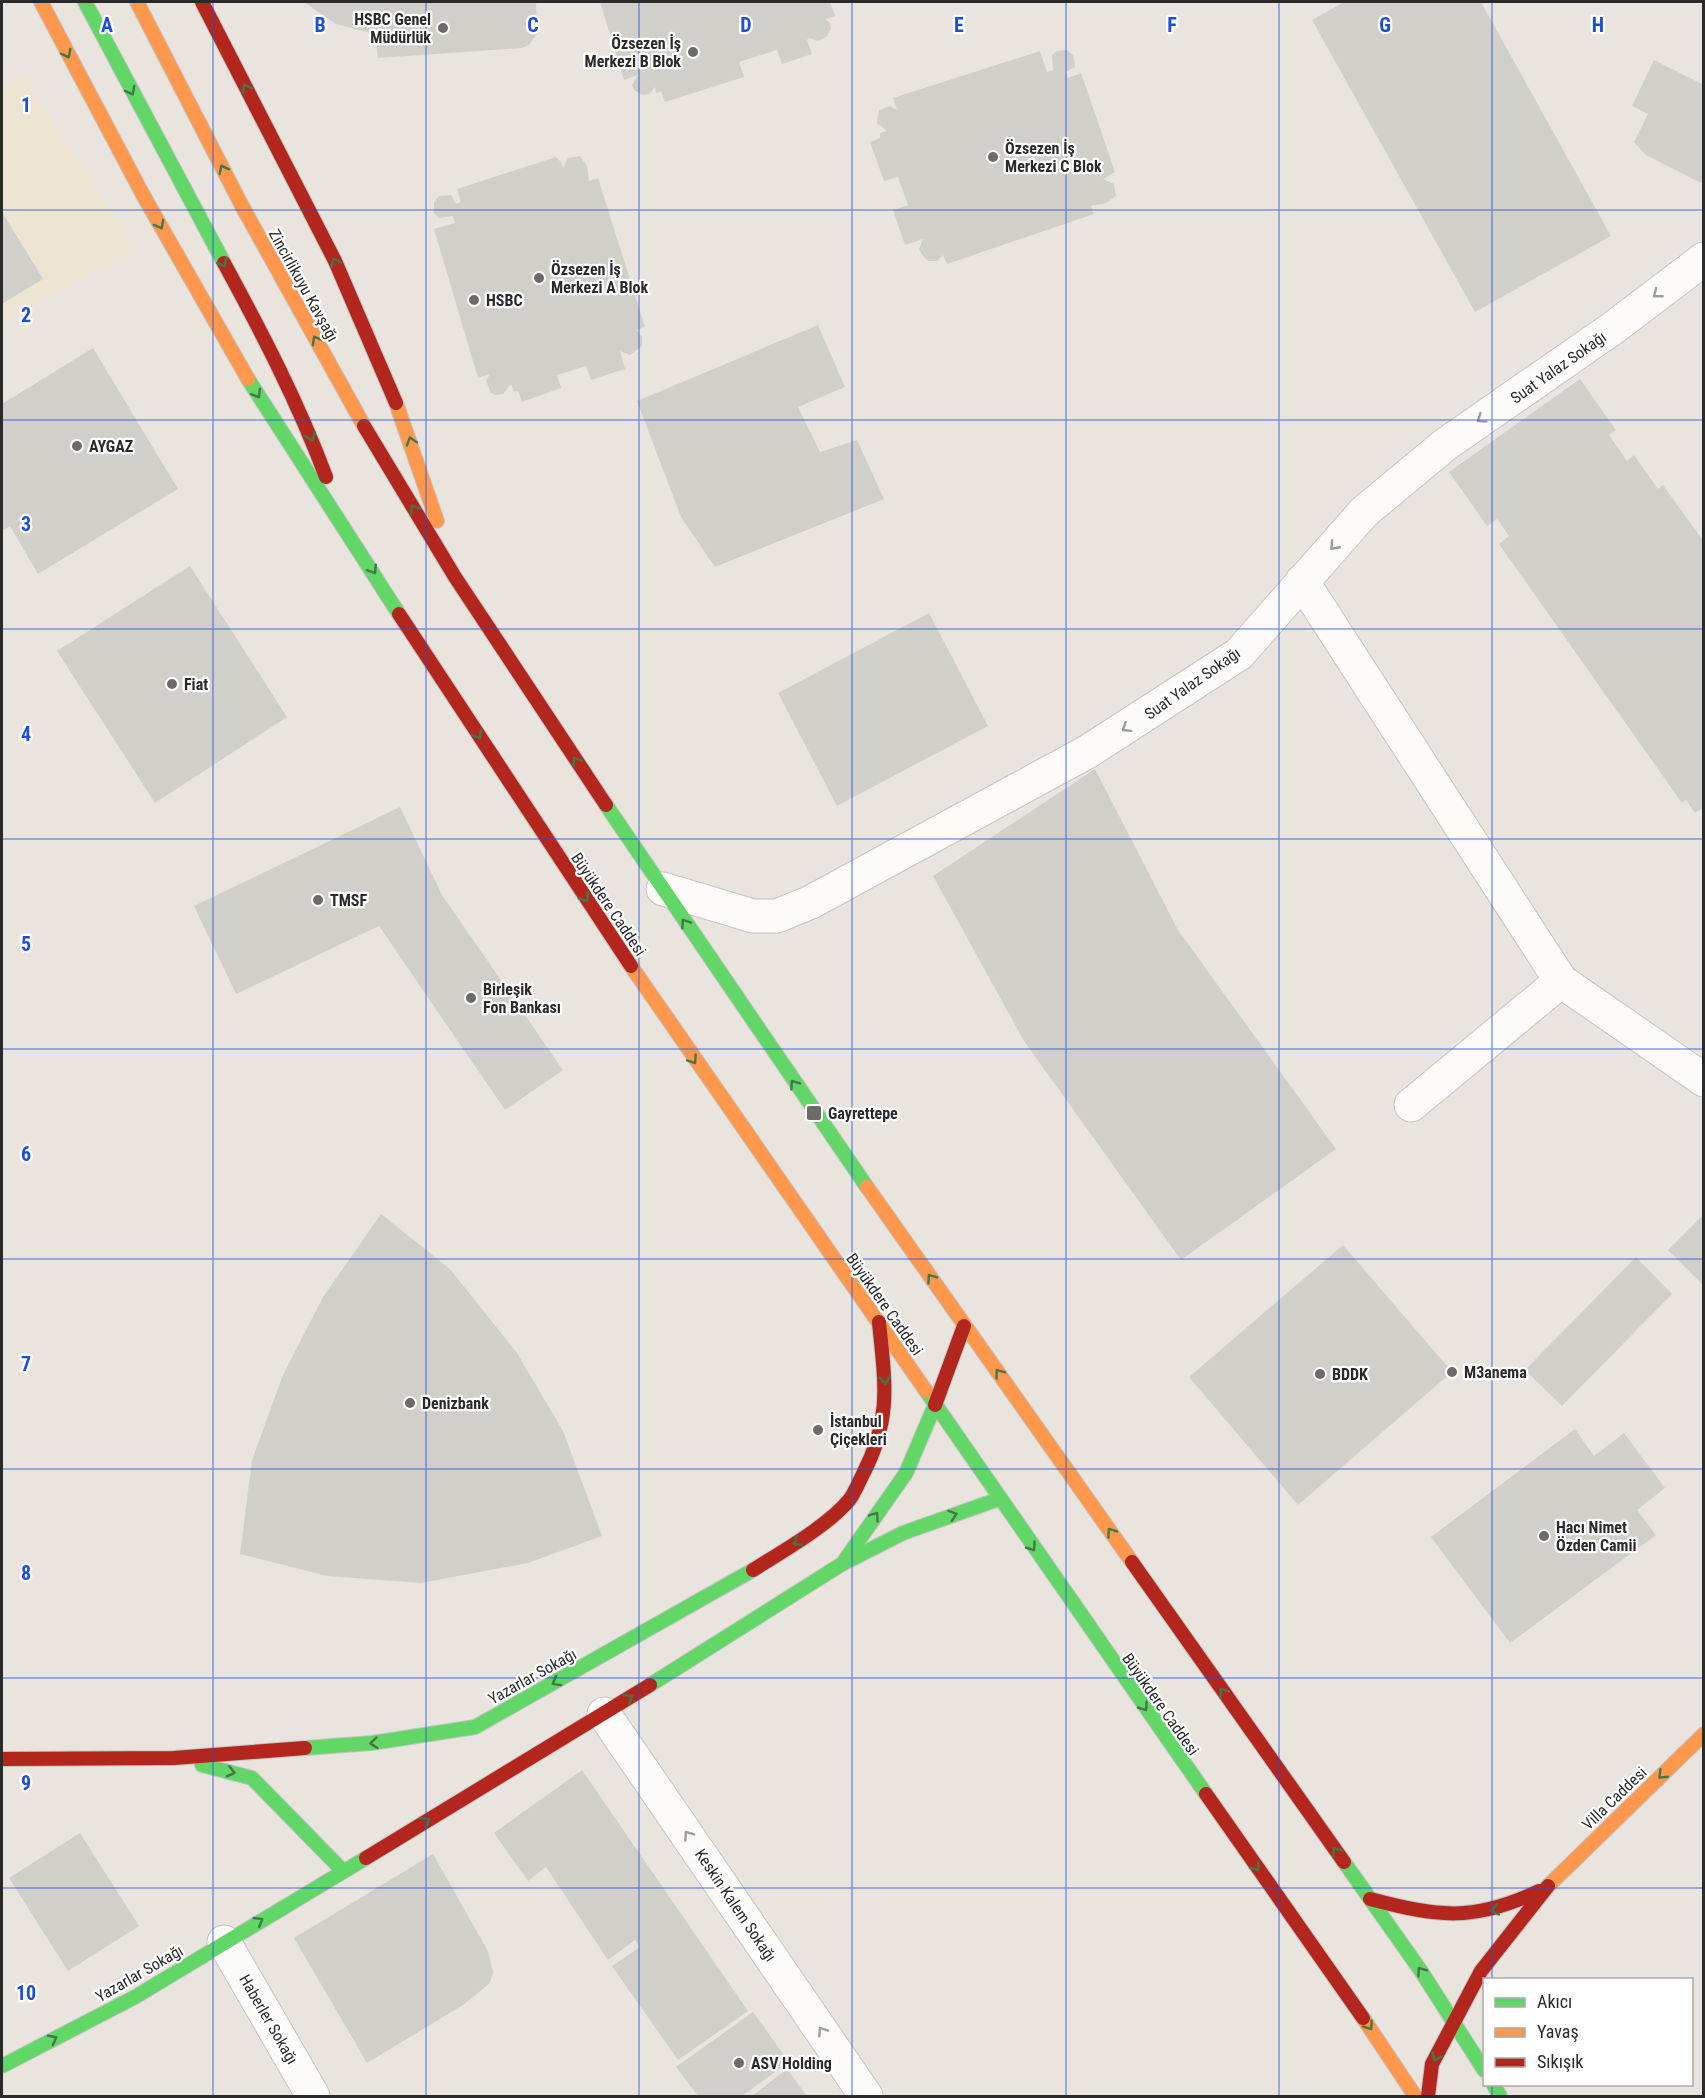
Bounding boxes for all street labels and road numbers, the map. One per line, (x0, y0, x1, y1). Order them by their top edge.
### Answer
street label: Zincirlikuyu Kavşağı (265, 226, 342, 345)
street label: Suat Yalaz Sokağı (1507, 327, 1610, 407)
street label: Suat Yalaz Sokağı (1141, 643, 1244, 723)
street label: Büyükdere Caddesi (567, 849, 650, 959)
street label: Büyükdere Caddesi (842, 1250, 927, 1359)
street label: Yazarlar Sokağı (485, 1644, 580, 1708)
street label: Büyükdere Caddesi (1118, 1650, 1203, 1759)
street label: Villa Caddesi (1578, 1763, 1651, 1834)
street label: Keskin Kalem Sokağı (691, 1845, 780, 1965)
street label: Yazarlar Sokağı (92, 1941, 186, 2006)
street label: Haberler Sokağı (235, 1971, 302, 2067)

